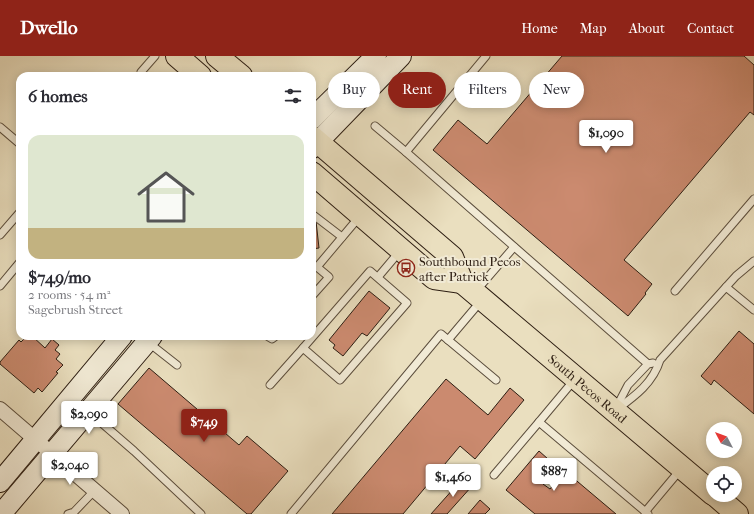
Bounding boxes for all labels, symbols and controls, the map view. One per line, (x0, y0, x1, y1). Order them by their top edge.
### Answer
text: Dwello (20, 17, 78, 39)
text: Home (521, 20, 558, 37)
text: Map (580, 20, 607, 37)
text: About (629, 20, 665, 37)
text: Contact (687, 20, 734, 37)
chip: Buy (328, 72, 380, 108)
chip: Rent (388, 72, 446, 108)
chip: Filters (454, 72, 521, 108)
chip: New (529, 72, 584, 108)
icon: filters (282, 85, 304, 107)
text: 6 homes (28, 86, 88, 106)
pin: $1,090 (573, 120, 639, 154)
text: $1,090 (588, 125, 624, 140)
icon: home (130, 161, 202, 233)
place label: Southbound Pecos after Patrick (419, 254, 521, 284)
bus stop icon: Southbound Pecos after Patrick (396, 258, 416, 278)
text: $749/mo (28, 267, 91, 287)
text: 2 rooms · 54 m² (28, 287, 110, 302)
text: Sagebrush Street (28, 302, 123, 317)
street label: South Pecos Road (545, 351, 631, 427)
pin: $2,090 (56, 401, 122, 435)
text: $2,090 (70, 406, 108, 421)
pin: $749 (180, 409, 228, 443)
text: $749 (190, 414, 218, 429)
north arrow (706, 422, 742, 458)
map controls (706, 422, 742, 502)
pin: $2,040 (37, 452, 103, 486)
text: $2,040 (51, 457, 89, 472)
pin: $887 (530, 458, 578, 492)
text: $887 (541, 463, 567, 478)
pin: $1,460 (420, 464, 486, 498)
button: locate (706, 466, 742, 502)
text: $1,460 (435, 469, 471, 484)

